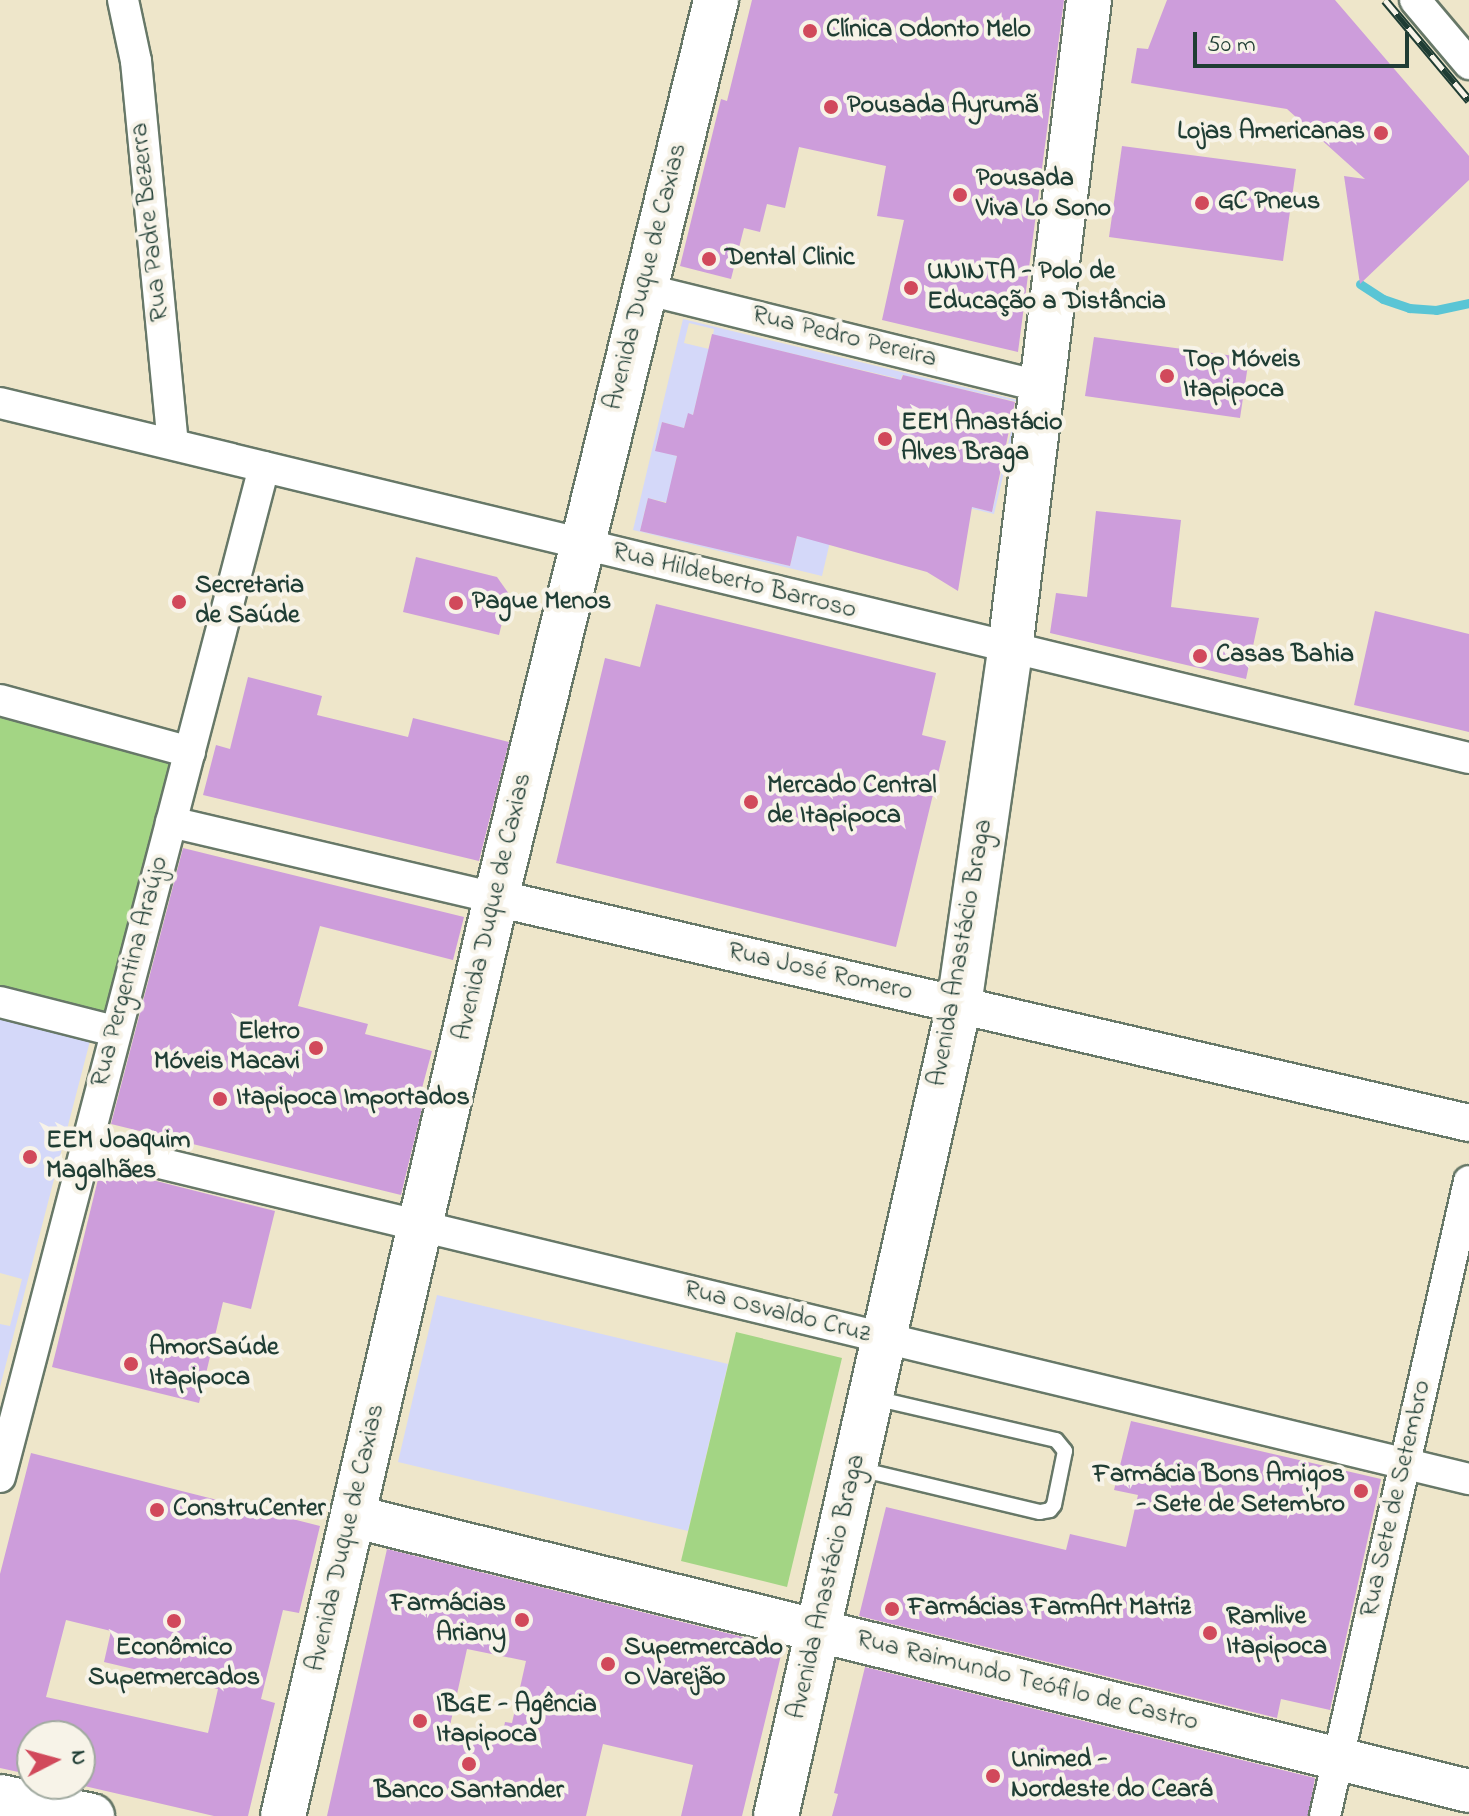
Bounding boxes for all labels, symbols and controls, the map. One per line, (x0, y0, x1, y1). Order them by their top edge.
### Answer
place label: Clínica Odonto Melo (826, 15, 1031, 47)
scale bar (1197, 16, 1413, 66)
marker: Clínica Odonto Melo (801, 22, 819, 40)
text: 50 m (1207, 28, 1256, 63)
place label: Pousada Ayrumã (847, 91, 1038, 123)
marker: Pousada Ayrumã (822, 98, 840, 116)
place label: Lojas Americanas (1177, 117, 1365, 149)
street label: Rua Padre Bezerra (125, 121, 177, 323)
marker: Lojas Americanas (1372, 124, 1390, 142)
street label: Avenida Duque de Caxias (599, 141, 695, 413)
place label: Pousada Viva Lo Sono (976, 164, 1111, 226)
marker: Pousada Viva Lo Sono (951, 186, 969, 204)
place label: GC Pneus (1218, 187, 1320, 219)
marker: GC Pneus (1193, 194, 1211, 212)
place label: Dental Clinic (725, 243, 855, 275)
marker: Dental Clinic (700, 250, 718, 268)
place label: UNINTA - Polo de Educação a Distância (927, 257, 1166, 318)
marker: UNINTA - Polo de Educação a Distância (902, 279, 920, 297)
street label: Rua Pedro Pereira (748, 300, 940, 376)
place label: Top Móveis Itapipoca (1183, 345, 1301, 406)
marker: Top Móveis Itapipoca (1158, 367, 1176, 385)
place label: EEM Anastácio Alves Braga (901, 408, 1063, 470)
marker: EEM Anastácio Alves Braga (876, 430, 894, 448)
street label: Rua Hildeberto Barroso (609, 537, 859, 627)
place label: Secretaria de Saúde (195, 571, 304, 632)
place label: Pague Menos (472, 587, 611, 619)
marker: Secretaria de Saúde (170, 593, 188, 611)
marker: Pague Menos (447, 594, 465, 612)
place label: Casas Bahia (1216, 640, 1354, 672)
marker: Casas Bahia (1191, 647, 1209, 665)
street label: Avenida Duque de Caxias (448, 770, 540, 1044)
place label: Mercado Central de Itapipoca (767, 771, 937, 832)
marker: Mercado Central de Itapipoca (742, 793, 760, 811)
street label: Avenida Anastácio Braga (923, 817, 1001, 1089)
street label: Rua Pergentina Araújo (85, 853, 177, 1091)
street label: Rua José Romero (725, 937, 915, 1009)
place label: Eletro Móveis Macavi (154, 1017, 300, 1078)
marker: Eletro Móveis Macavi (307, 1039, 325, 1057)
place label: Itapipoca Importados (236, 1083, 470, 1115)
marker: Itapipoca Importados (211, 1090, 229, 1108)
place label: EEM Joaquim Magalhães (46, 1126, 191, 1188)
marker: EEM Joaquim Magalhães (21, 1148, 39, 1166)
street label: Rua Osvaldo Cruz (681, 1275, 873, 1351)
place label: AmorSaúde Itapipoca (149, 1333, 279, 1394)
marker: AmorSaúde Itapipoca (120, 1353, 142, 1375)
street label: Rua Sete de Setembro (1355, 1378, 1439, 1620)
street label: Avenida Duque de Caxias (301, 1401, 393, 1675)
street label: Avenida Anastácio Braga (782, 1452, 874, 1722)
place label: Farmácia Bons Amigos - Sete de Setembro (1093, 1460, 1345, 1522)
marker: Farmácia Bons Amigos - Sete de Setembro (1352, 1482, 1370, 1500)
place label: ConstruCenter (173, 1494, 326, 1526)
marker: ConstruCenter (148, 1501, 166, 1519)
place label: Farmácias Ariany (390, 1589, 506, 1650)
place label: Farmácias FarmArt Matriz (908, 1593, 1191, 1625)
marker: Farmácias FarmArt Matriz (883, 1600, 901, 1618)
place label: Ramlive Itapipoca (1226, 1602, 1327, 1664)
marker: Farmácias Ariany (513, 1611, 531, 1629)
marker: Econômico Supermercados (165, 1612, 183, 1630)
street label: Rua Raimundo Teófilo de Castro (853, 1624, 1201, 1740)
marker: Ramlive Itapipoca (1201, 1624, 1219, 1642)
place label: Econômico Supermercados (88, 1633, 260, 1694)
place label: Supermercado O Varejão (624, 1633, 783, 1694)
marker: Supermercado O Varejão (599, 1655, 617, 1673)
place label: IBGE - Agência Itapipoca (436, 1690, 597, 1752)
marker: IBGE - Agência Itapipoca (411, 1712, 429, 1730)
north arrow (16, 1720, 96, 1800)
place label: Unimed - Nordeste do Ceará (1011, 1745, 1212, 1806)
text: N (61, 1749, 95, 1767)
marker: Banco Santander (460, 1755, 478, 1773)
marker: Unimed - Nordeste do Ceará (982, 1765, 1004, 1787)
place label: Banco Santander (374, 1776, 564, 1808)

